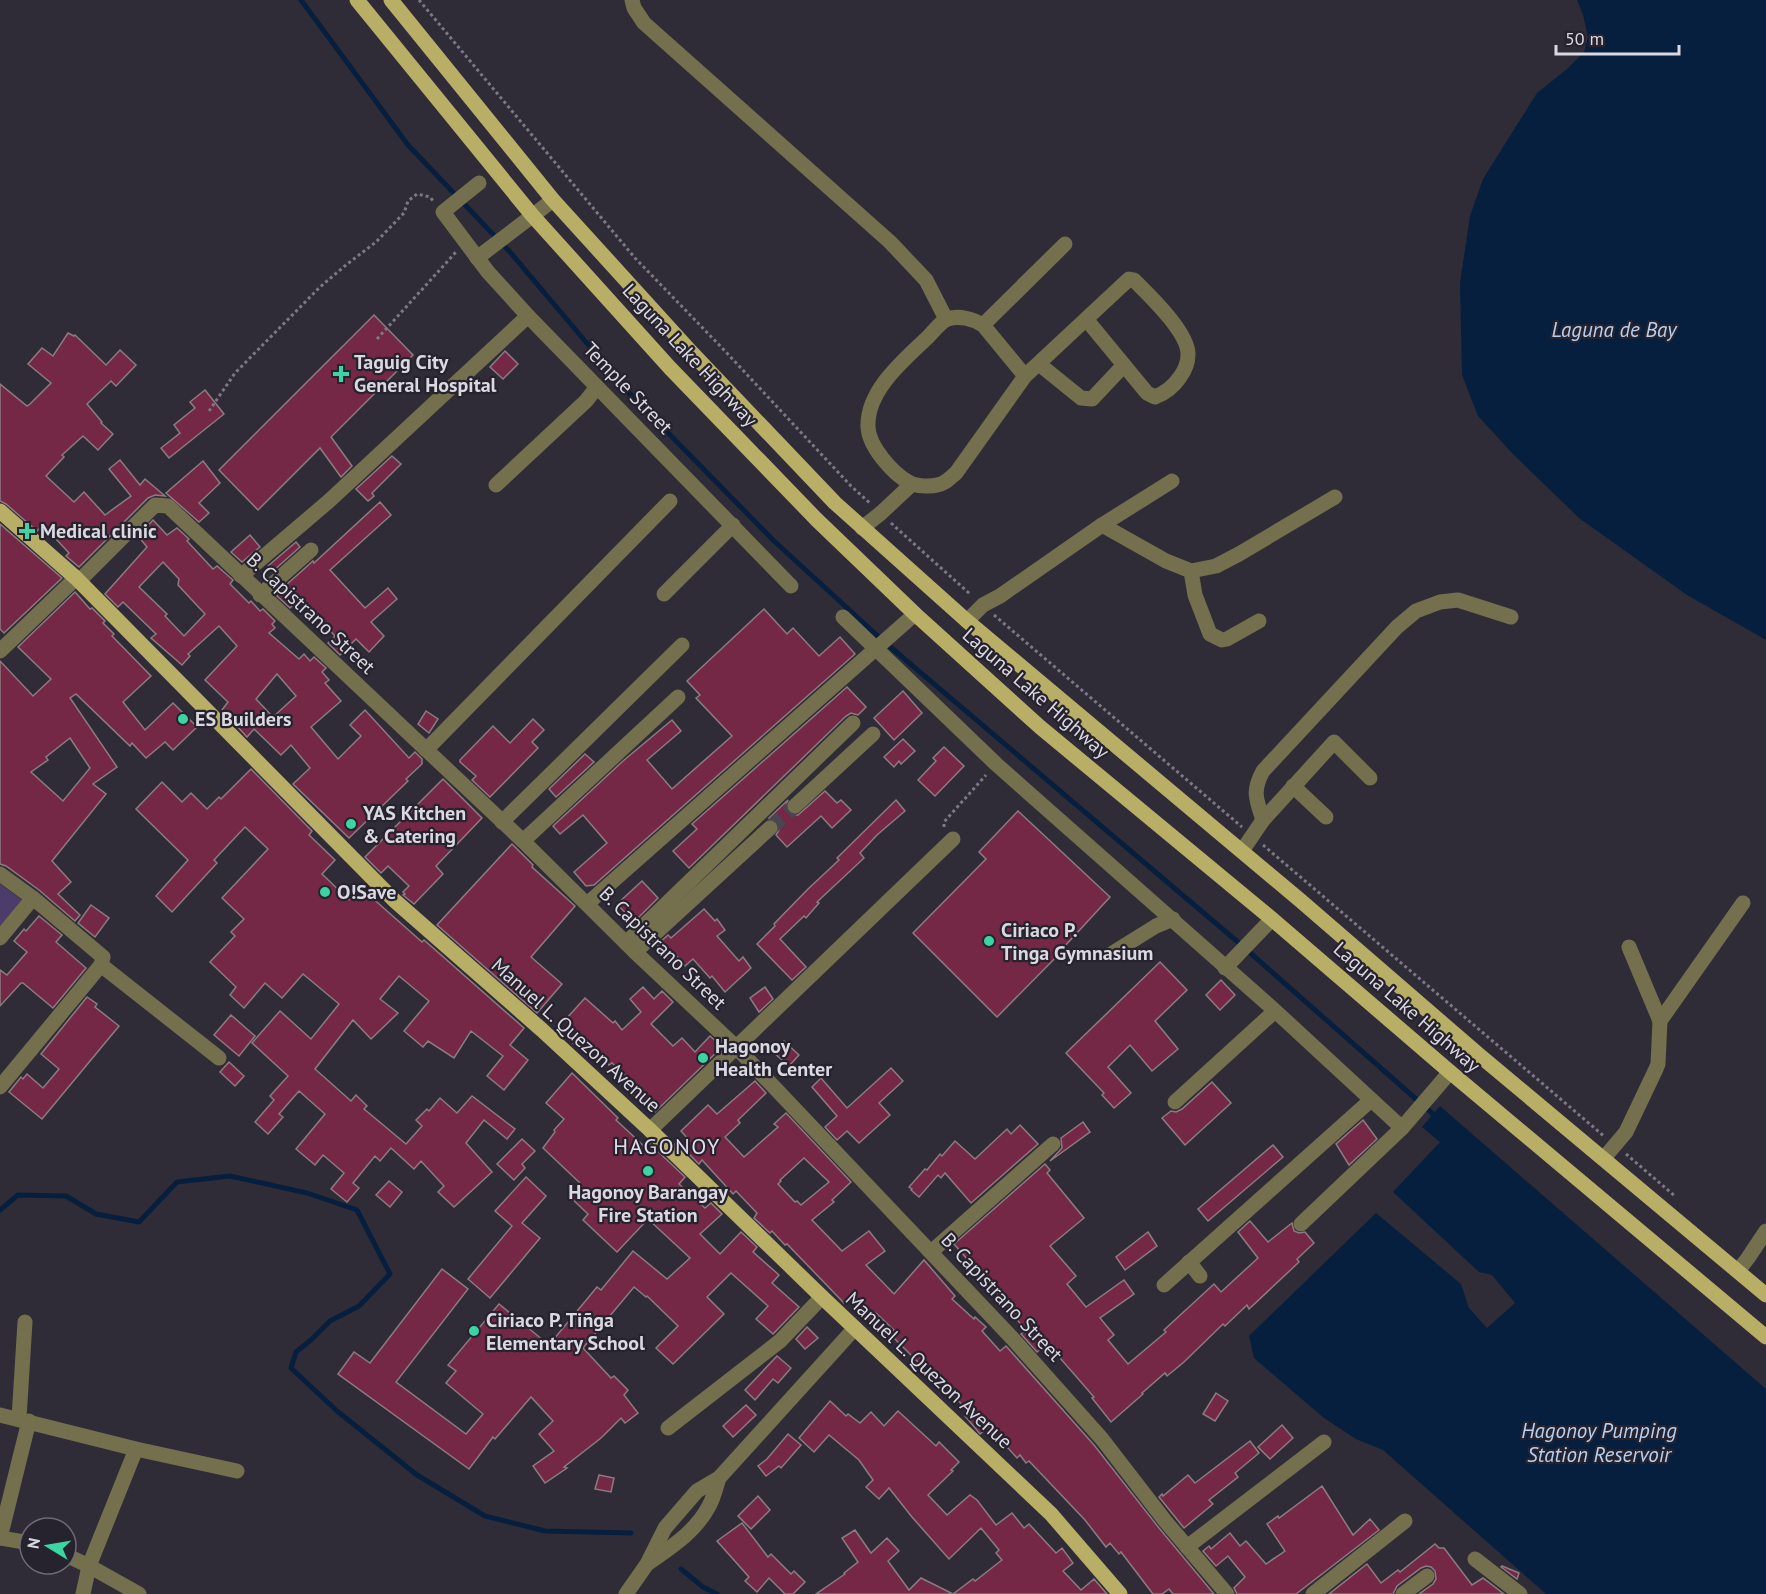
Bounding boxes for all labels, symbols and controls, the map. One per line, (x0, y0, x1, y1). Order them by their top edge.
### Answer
scale bar (1556, 18, 1679, 56)
text: 50 m (1565, 27, 1604, 50)
street label: Laguna Lake Highway (617, 278, 764, 433)
water label: Laguna de Bay (1551, 316, 1678, 343)
street label: Temple Street (578, 336, 679, 440)
place label: Taguig City General Hospital (354, 349, 497, 398)
marker: Taguig City General Hospital (332, 365, 350, 383)
place label: Medical clinic (40, 518, 157, 544)
marker: Medical clinic (18, 522, 36, 540)
street label: B. Capistrano Street (241, 547, 381, 680)
street label: Laguna Lake Highway (957, 622, 1115, 764)
place label: ES Builders (195, 706, 291, 732)
marker: ES Builders (176, 712, 190, 726)
place label: YAS Kitchen & Catering (362, 800, 466, 849)
marker: YAS Kitchen & Catering (344, 817, 358, 831)
place label: O!Save (337, 879, 396, 905)
street label: B. Capistrano Street (594, 881, 732, 1015)
marker: O!Save (318, 885, 332, 899)
place label: Ciriaco P. Tinga Gymnasium (1001, 917, 1153, 966)
marker: Ciriaco P. Tinga Gymnasium (982, 934, 996, 948)
street label: Laguna Lake Highway (1328, 936, 1486, 1078)
street label: Manuel L. Quezon Avenue (486, 952, 666, 1118)
place label: Hagonoy Health Center (715, 1033, 832, 1082)
marker: Hagonoy Health Center (696, 1051, 710, 1065)
district label: HAGONOY (613, 1132, 721, 1160)
marker: Hagonoy Barangay Fire Station (641, 1164, 655, 1178)
place label: Hagonoy Barangay Fire Station (568, 1179, 728, 1228)
street label: B. Capistrano Street (936, 1227, 1069, 1367)
street label: Manuel L. Quezon Avenue (840, 1286, 1018, 1454)
place label: Ciriaco P. Tiñga Elementary School (486, 1307, 645, 1356)
marker: Ciriaco P. Tiñga Elementary School (467, 1324, 481, 1338)
water label: Hagonoy Pumping Station Reservoir (1521, 1417, 1677, 1468)
north arrow (18, 1516, 78, 1576)
text: N (22, 1536, 44, 1550)

